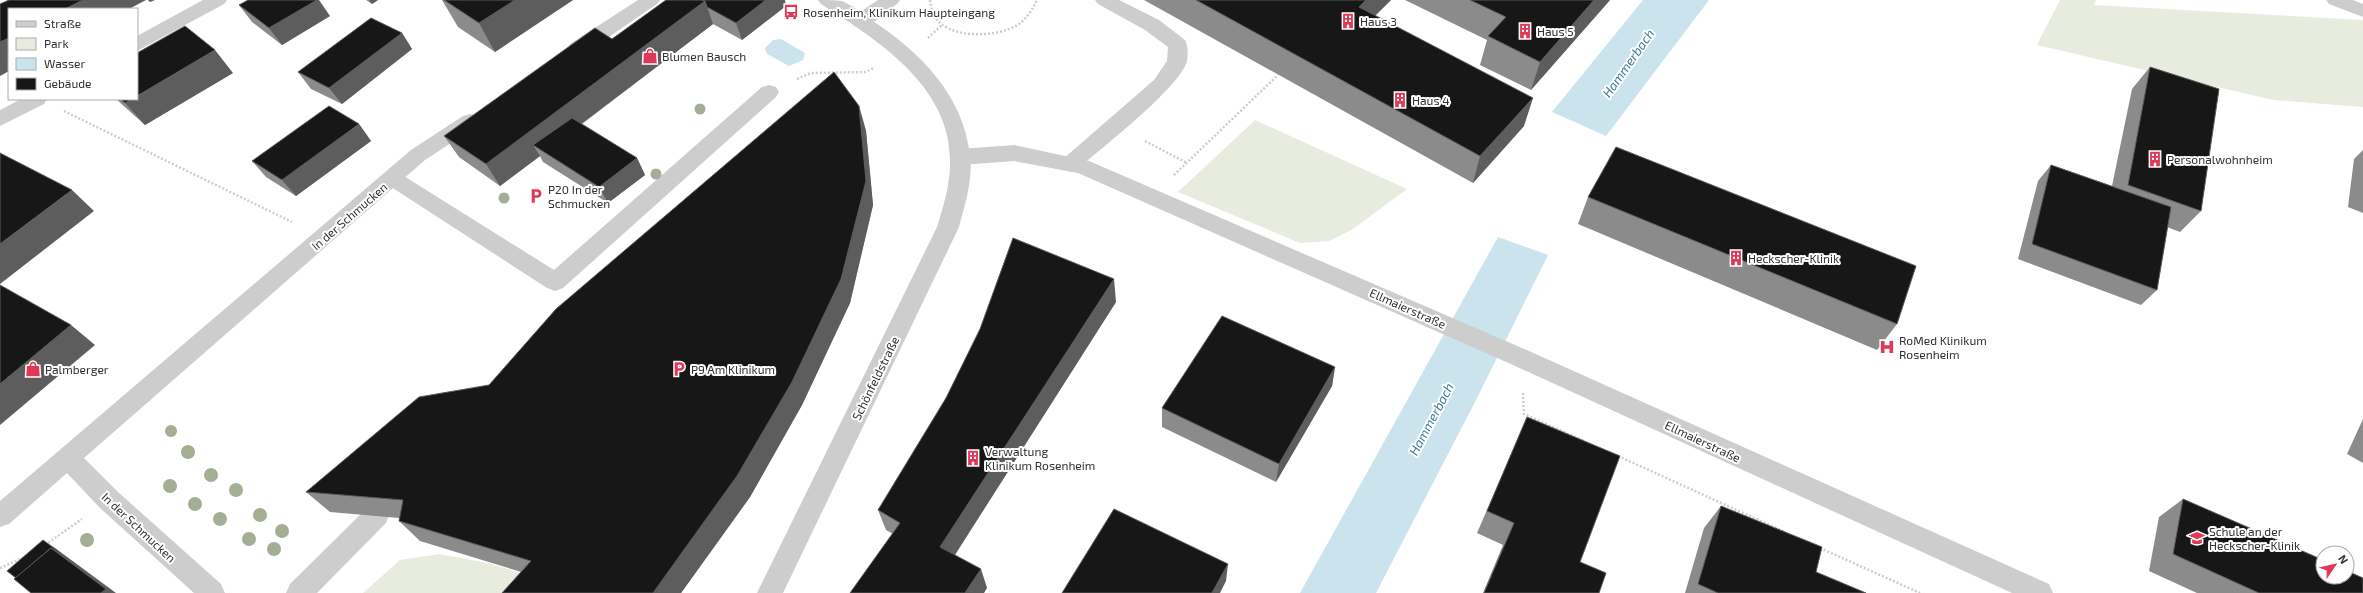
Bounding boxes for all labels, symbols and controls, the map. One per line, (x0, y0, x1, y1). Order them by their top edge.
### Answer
bus stop icon: Rosenheim, Klinikum Haupteingang (782, 3, 800, 21)
place label: Rosenheim, Klinikum Haupteingang (803, 5, 995, 19)
legend (8, 8, 138, 100)
building icon: Haus 3 (1339, 12, 1357, 30)
place label: Haus 3 (1360, 14, 1397, 28)
text: Straße (44, 16, 81, 30)
building icon: Haus 5 (1516, 22, 1534, 40)
place label: Haus 5 (1537, 24, 1574, 38)
water label: Hammerbach (1599, 26, 1657, 100)
text: Park (44, 36, 69, 50)
shop icon: Blumen Bausch (641, 47, 659, 65)
place label: Blumen Bausch (662, 49, 746, 63)
text: Wasser (44, 56, 85, 70)
text: Gebäude (44, 76, 92, 90)
building icon: Haus 4 (1391, 91, 1409, 109)
place label: Haus 4 (1412, 93, 1450, 107)
building icon: Personalwohnheim (2146, 150, 2164, 168)
place label: Personalwohnheim (2167, 152, 2273, 166)
street label: In der Schmucken (308, 179, 390, 253)
place label: P20 In der Schmucken (548, 182, 610, 210)
parking icon: P20 In der Schmucken (527, 187, 545, 205)
building icon: Heckscher-Klinik (1727, 249, 1745, 267)
place label: Heckscher-Klinik (1748, 251, 1839, 265)
street label: Ellmaierstraße (1368, 285, 1448, 331)
place label: RoMed Klinikum Rosenheim (1899, 333, 1987, 361)
street label: Schönfeldstraße (849, 334, 901, 422)
hospital icon: RoMed Klinikum Rosenheim (1878, 338, 1896, 356)
shop icon: Palmberger (24, 360, 42, 378)
parking icon: P9 Am Klinikum (670, 360, 688, 378)
place label: Palmberger (45, 362, 109, 376)
place label: P9 Am Klinikum (691, 362, 775, 376)
water label: Hammerbach (1405, 380, 1457, 458)
street label: Ellmaierstraße (1663, 417, 1743, 465)
place label: Verwaltung Klinikum Rosenheim (985, 444, 1095, 472)
building icon: Verwaltung Klinikum Rosenheim (964, 449, 982, 467)
street label: In der Schmucken (99, 489, 179, 565)
place label: Schule an der Heckscher-Klinik (2209, 524, 2300, 552)
school or university icon: Schule an der Heckscher-Klinik (2188, 529, 2206, 547)
north arrow (2315, 545, 2355, 585)
text: N (2336, 552, 2351, 566)

